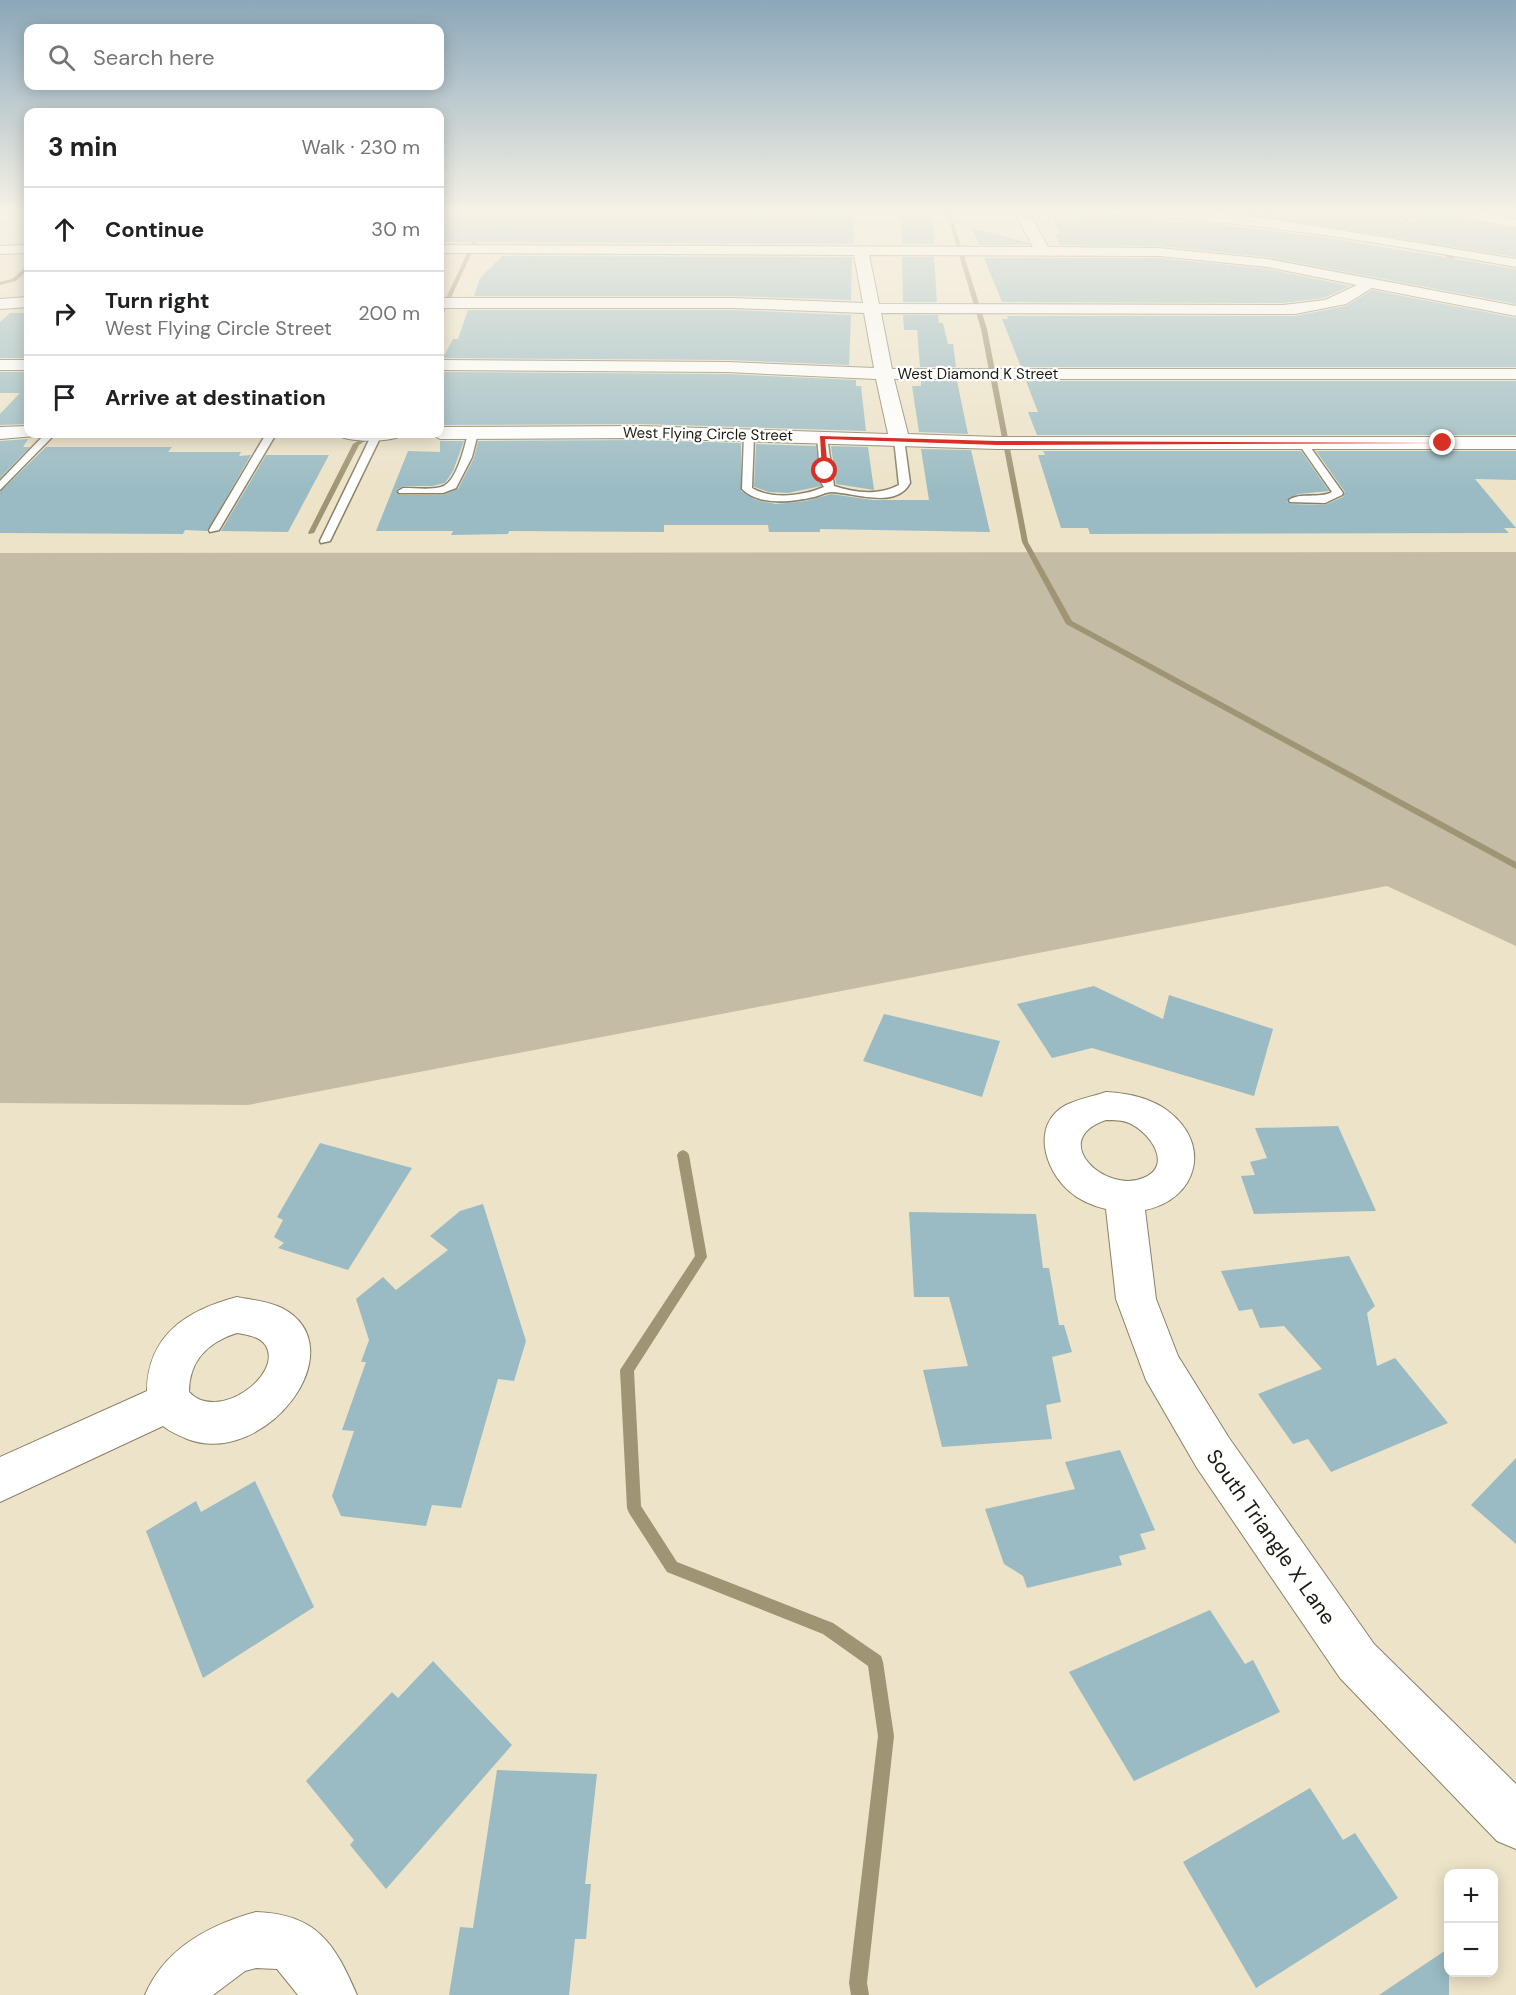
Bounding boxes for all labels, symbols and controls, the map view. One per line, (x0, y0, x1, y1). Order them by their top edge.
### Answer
search box (24, 24, 444, 90)
icon: search (45, 41, 78, 74)
text: Search here (93, 43, 214, 72)
text: 3 min (48, 130, 117, 164)
text: Walk · 230 m (301, 134, 420, 160)
icon: ahead (48, 213, 81, 246)
text: Continue (105, 215, 204, 244)
text: 30 m (371, 216, 420, 242)
text: Turn right (105, 286, 210, 315)
icon: right (48, 297, 81, 330)
text: 200 m (358, 300, 420, 326)
text: West Flying Circle Street (105, 315, 332, 341)
street label: West Diamond K Street (898, 364, 1059, 384)
icon: arrive (48, 381, 81, 414)
text: Arrive at destination (105, 383, 326, 412)
street label: West Flying Circle Street (623, 423, 793, 445)
route end (1429, 429, 1455, 455)
route start (811, 457, 837, 483)
street label: South Triangle X Lane (1200, 1444, 1342, 1630)
map controls (1444, 1869, 1498, 1977)
button: + (1444, 1869, 1498, 1923)
button: − (1444, 1923, 1498, 1977)

